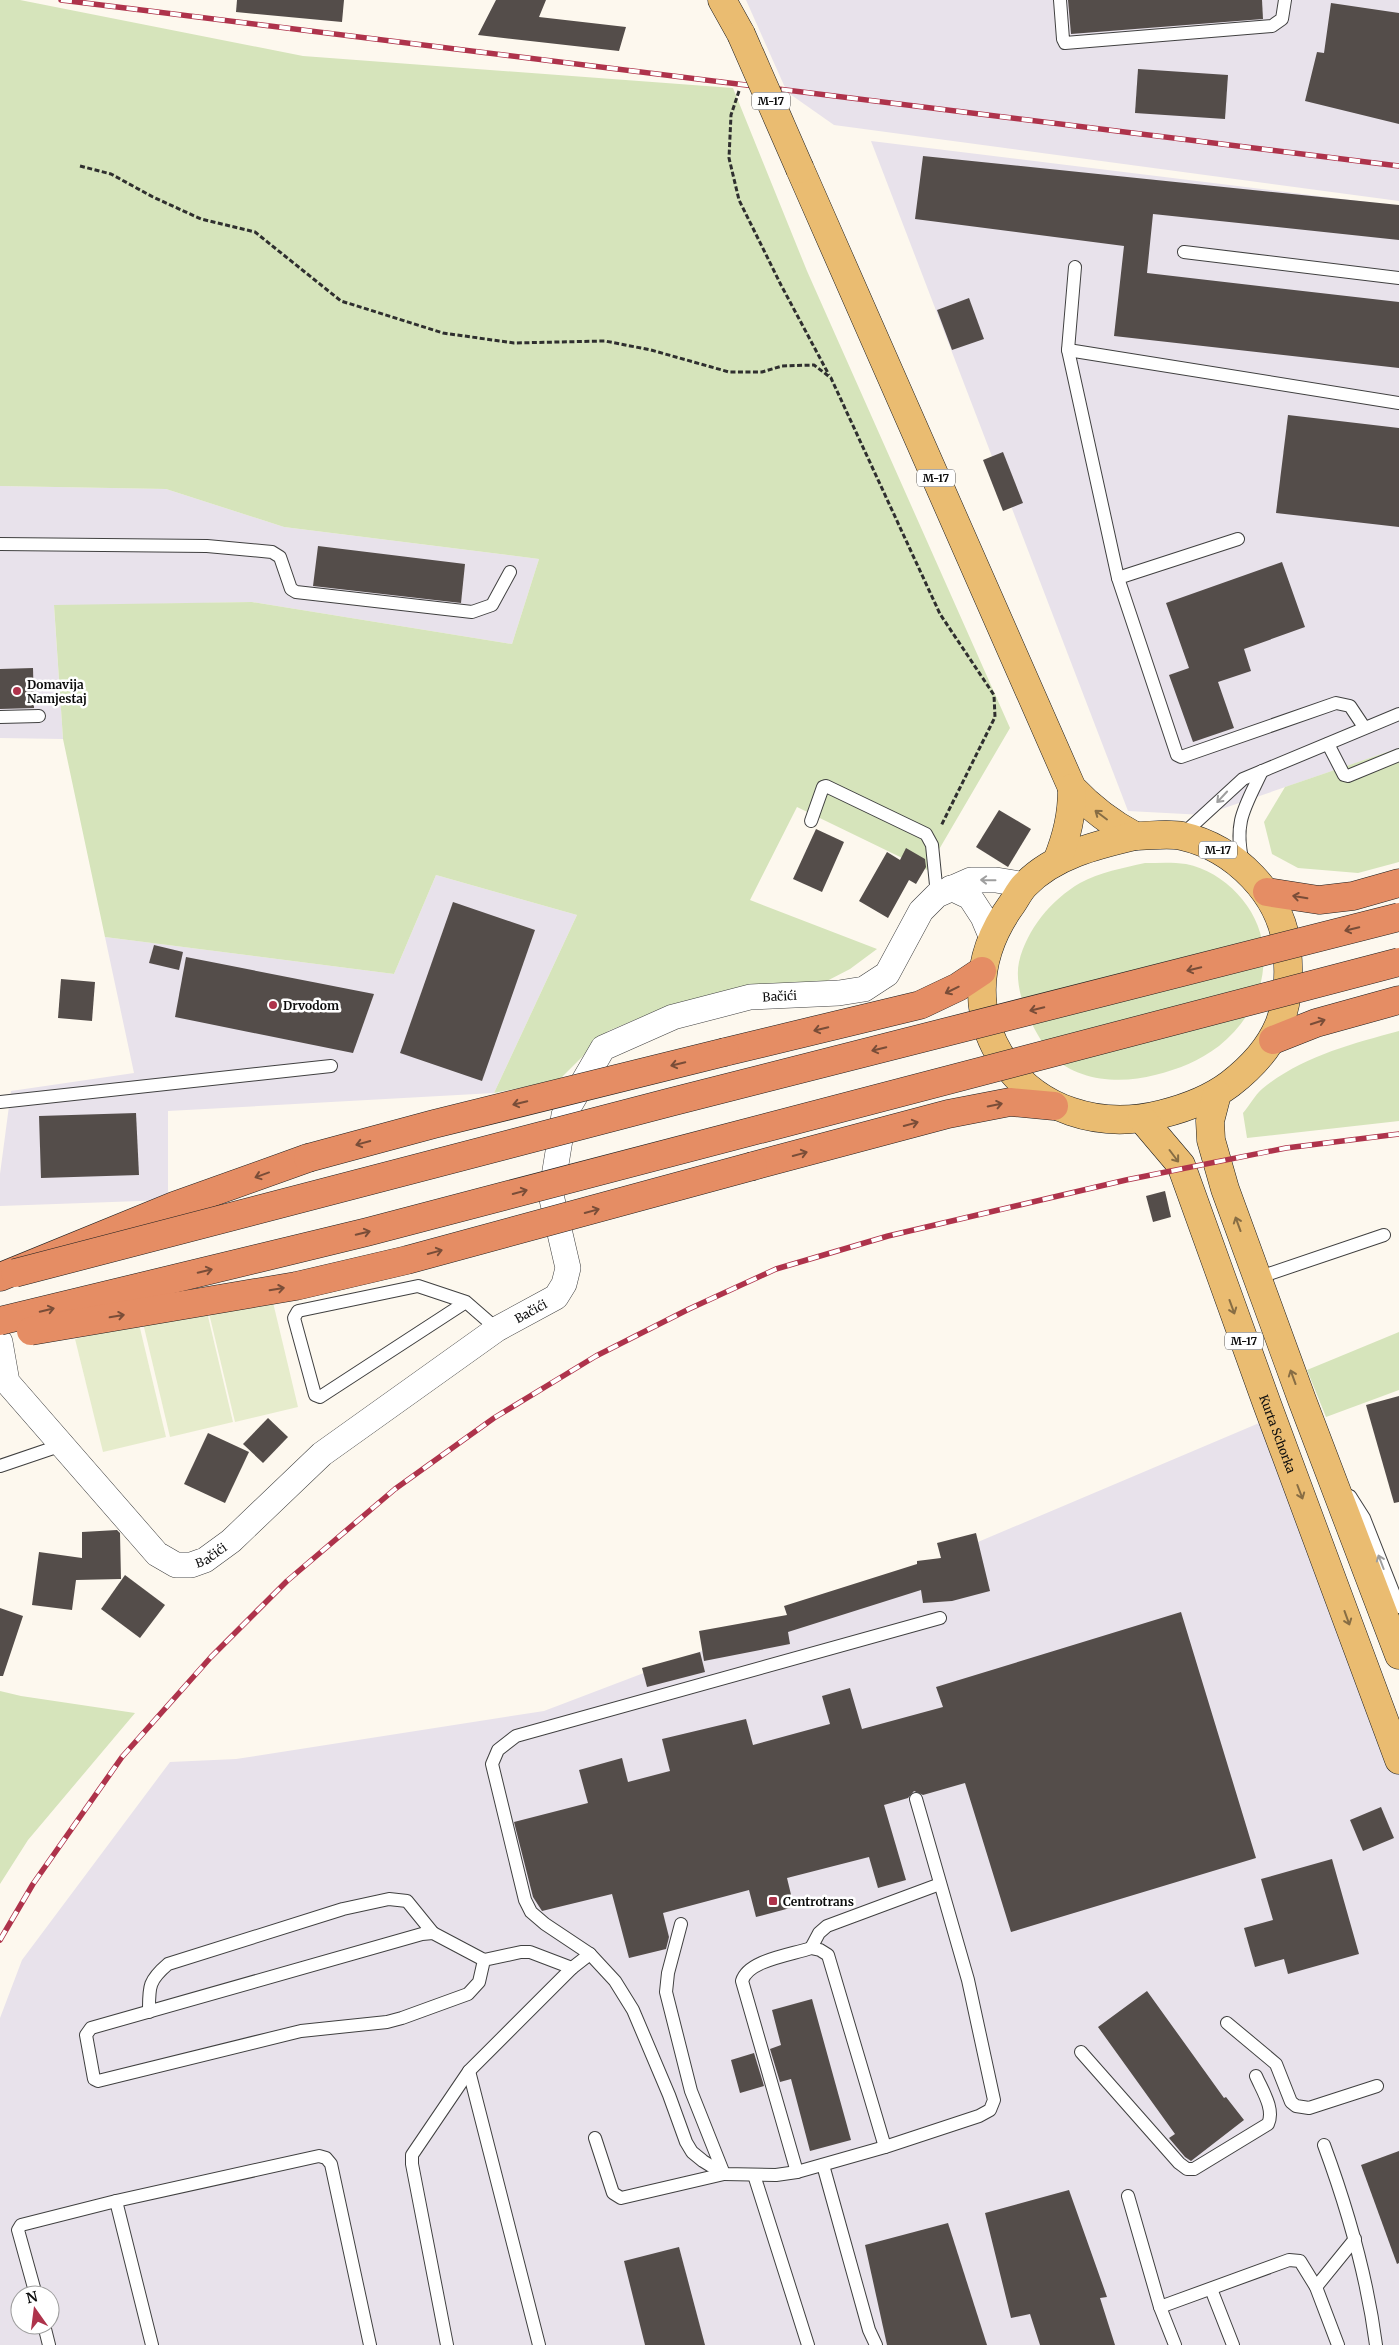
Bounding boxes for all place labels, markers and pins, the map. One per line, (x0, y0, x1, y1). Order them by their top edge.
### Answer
place label: Domavija Namjestaj (27, 677, 87, 706)
marker: Domavija Namjestaj (11, 685, 23, 697)
place label: Drvodom (283, 998, 339, 1013)
marker: Drvodom (267, 999, 279, 1011)
place label: Centrotrans (783, 1894, 854, 1909)
marker: Centrotrans (767, 1895, 779, 1907)

